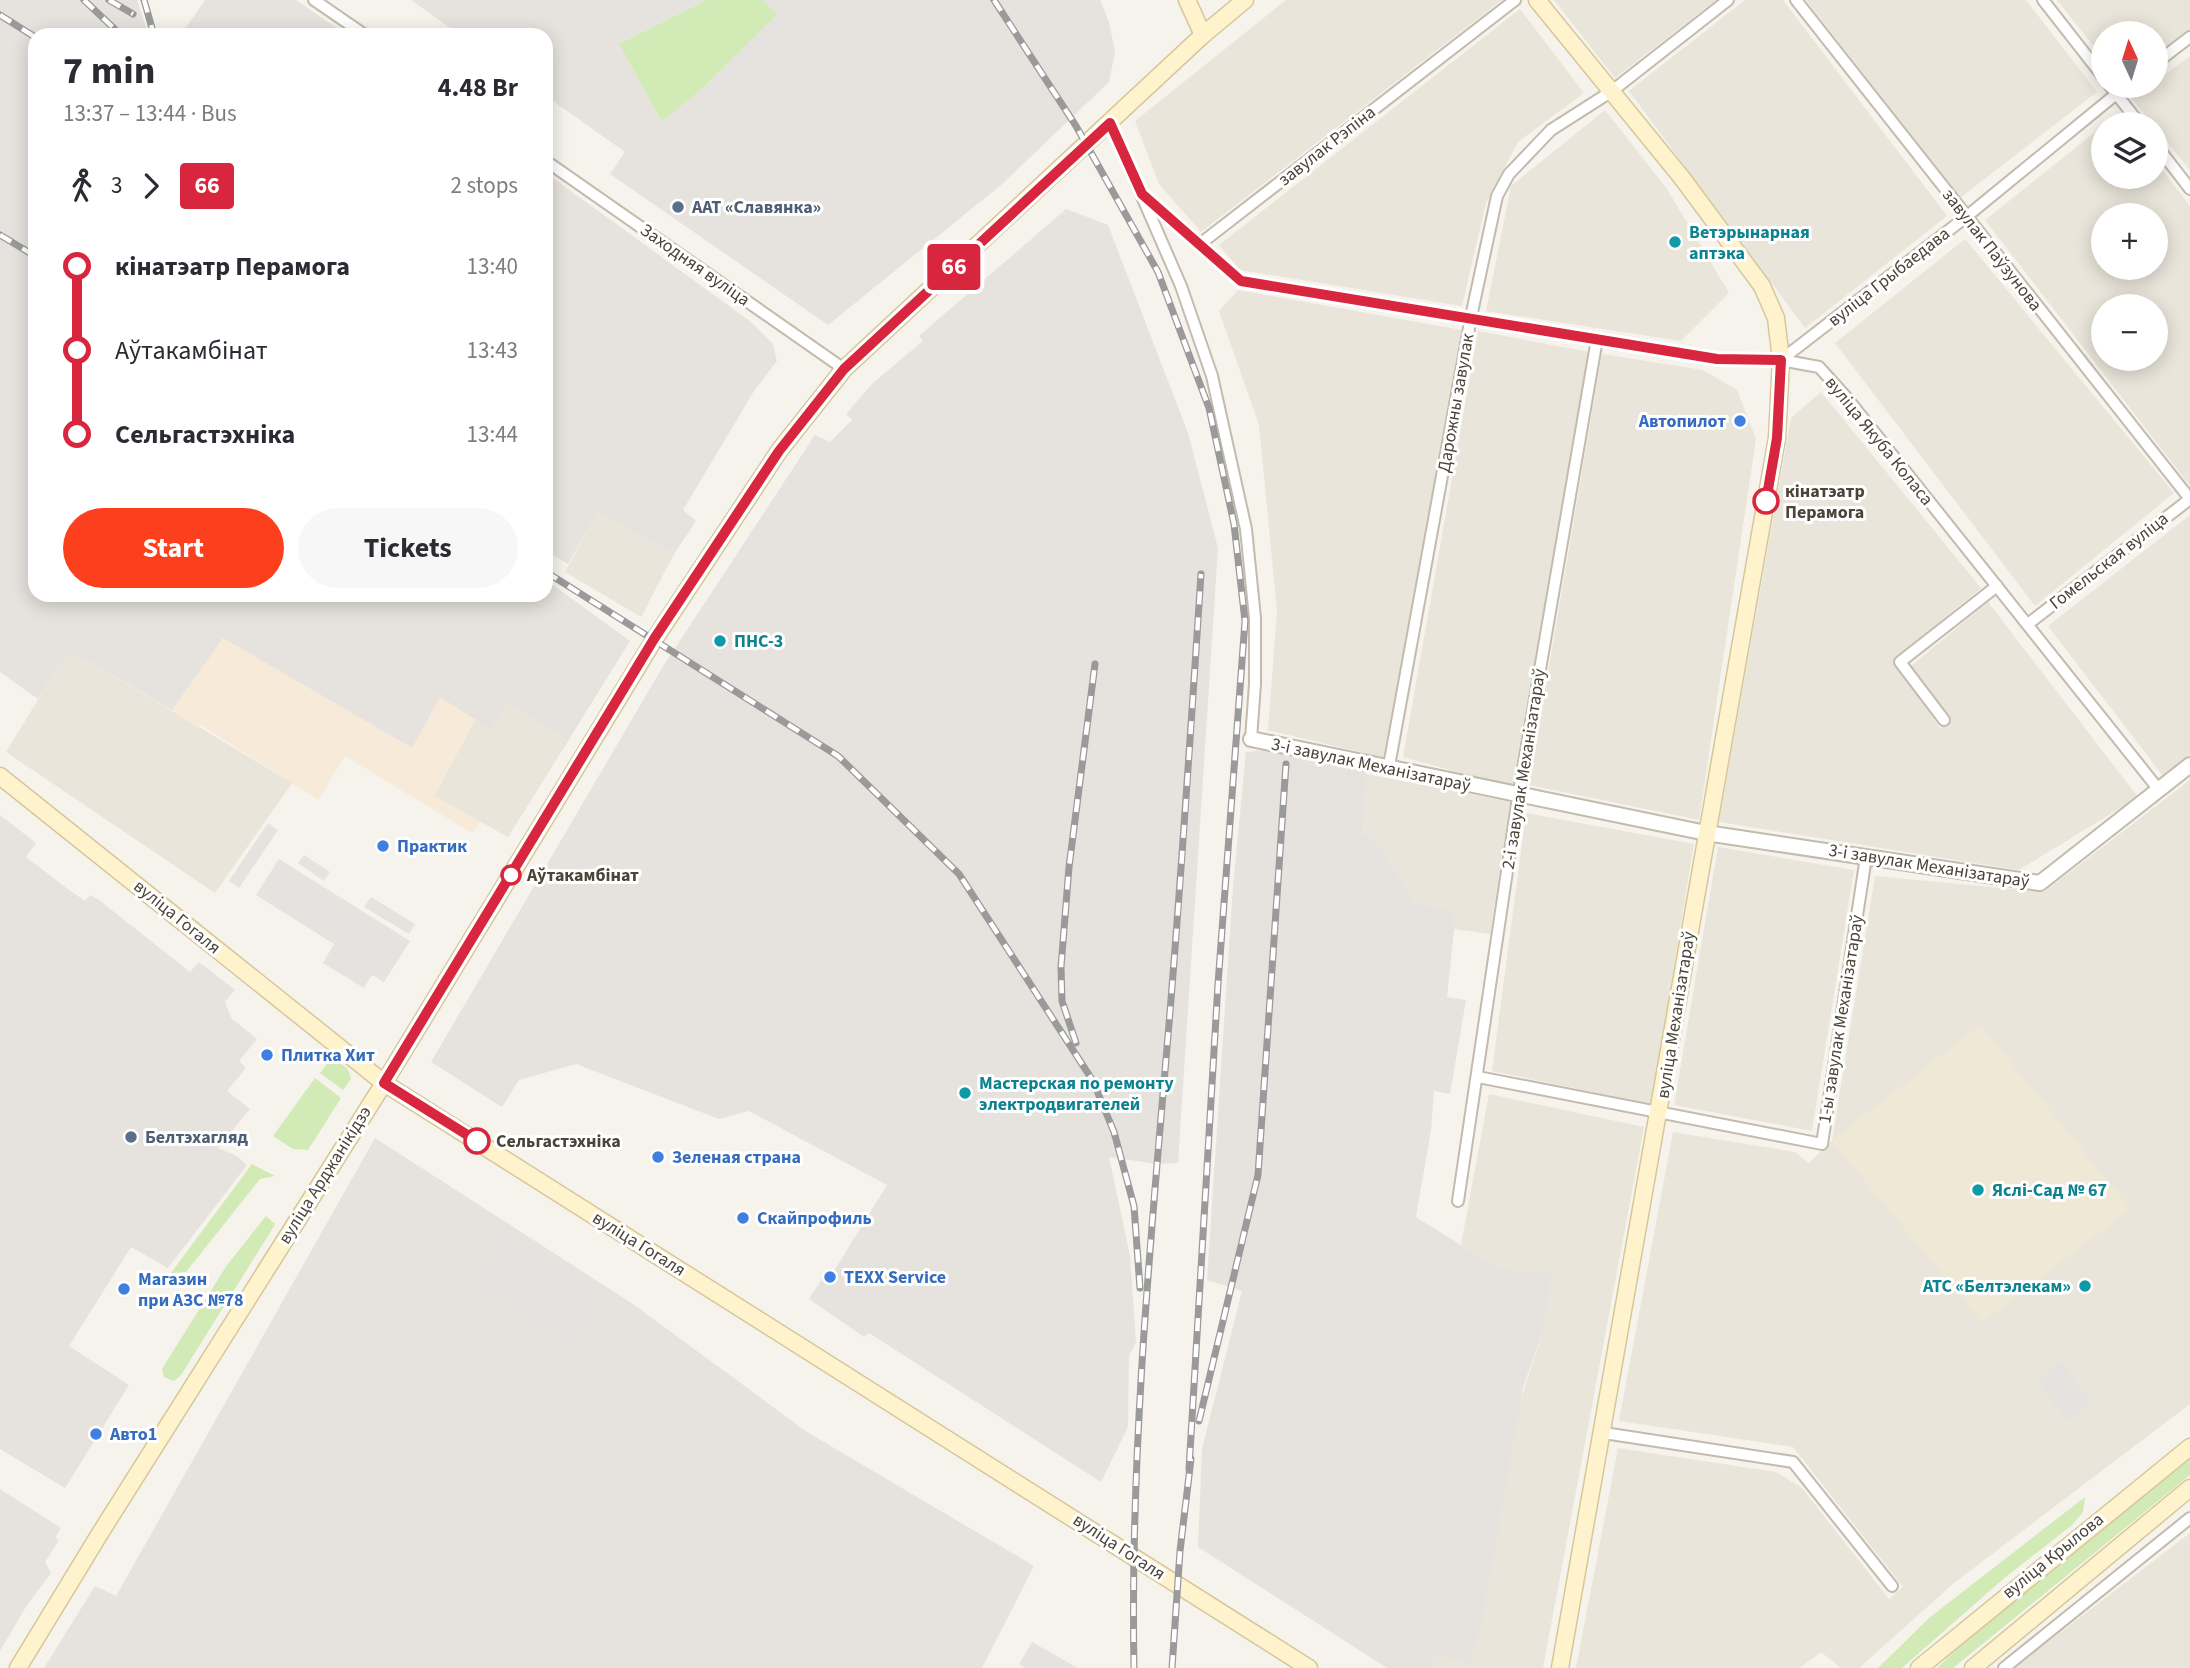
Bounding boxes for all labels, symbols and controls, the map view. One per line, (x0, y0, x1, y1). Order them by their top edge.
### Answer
north arrow (2091, 21, 2168, 98)
map controls (2091, 21, 2168, 371)
text: 7 min (63, 44, 155, 98)
text: 4.48 Br (438, 69, 518, 106)
text: 13:37 – 13:44 · Bus (63, 97, 237, 130)
street label: завулак Рэпіна (1273, 100, 1381, 192)
button: layers (2091, 112, 2168, 189)
icon: walk (63, 167, 101, 205)
icon: forward (132, 167, 170, 205)
text: 66 (194, 168, 220, 203)
text: 3 (111, 169, 122, 202)
text: 2 stops (451, 169, 518, 202)
street label: завулак Паўзунова (1936, 183, 2048, 317)
place label: ААТ «Славянка» (691, 195, 821, 220)
marker: ААТ «Славянка» (670, 199, 686, 215)
button: + (2091, 203, 2168, 280)
street label: Заходняя вуліца (635, 218, 755, 312)
place label: Ветэрынарная аптэка (1689, 220, 1810, 266)
street label: вуліца Грыбаедава (1823, 221, 1955, 333)
marker: Ветэрынарная аптэка (1667, 234, 1683, 250)
line badge: 66 (922, 244, 986, 290)
text: кінатэатр Перамога (115, 248, 350, 285)
text: 66 (941, 249, 967, 284)
text: 13:40 (467, 250, 518, 283)
button: − (2091, 294, 2168, 371)
street label: Дарожны завулак (1431, 331, 1481, 475)
text: Аўтакамбінат (115, 332, 268, 369)
text: 13:43 (467, 334, 518, 367)
street label: вуліца Якуба Коласа (1819, 371, 1939, 511)
place label: Автопилот (1638, 409, 1726, 434)
marker: Автопилот (1732, 413, 1748, 429)
text: Сельгастэхніка (115, 416, 295, 453)
text: 13:44 (467, 418, 518, 451)
place label: кінатэатр Перамога (1785, 479, 1865, 525)
marker: кінатэатр Перамога (1753, 488, 1779, 514)
street label: Гомельская вуліца (2044, 507, 2174, 615)
button: Start (63, 508, 284, 588)
button: Tickets (298, 508, 518, 588)
place label: ПНС-3 (734, 629, 783, 654)
marker: ПНС-3 (712, 633, 728, 649)
street label: 2-і завулак Механізатараў (1496, 666, 1552, 871)
street label: 3-і завулак Механізатараў (1269, 732, 1473, 798)
place label: Практик (397, 834, 467, 859)
marker: Практик (375, 838, 391, 854)
street label: 3-і завулак Механізатараў (1827, 838, 2032, 894)
place label: Аўтакамбінат (526, 863, 639, 888)
marker: Аўтакамбінат (501, 865, 521, 885)
street label: вуліца Гогаля (128, 874, 226, 960)
street label: 1-ы завулак Механізатараў (1812, 912, 1870, 1125)
street label: вуліца Механізатараў (1650, 929, 1702, 1100)
place label: Плитка Хит (281, 1043, 375, 1068)
marker: Плитка Хит (259, 1047, 275, 1063)
place label: Мастерская по ремонту электродвигателей (979, 1071, 1174, 1117)
marker: Мастерская по ремонту электродвигателей (957, 1085, 973, 1101)
street label: вуліца Арджанікідзэ (272, 1101, 378, 1249)
place label: Белтэхагляд (145, 1125, 248, 1150)
marker: Сельгастэхніка (464, 1128, 490, 1154)
marker: Белтэхагляд (123, 1129, 139, 1145)
place label: Сельгастэхніка (496, 1129, 621, 1154)
place label: Зеленая страна (672, 1145, 801, 1170)
marker: Зеленая страна (650, 1149, 666, 1165)
place label: Яслі-Сад № 67 (1992, 1178, 2107, 1203)
marker: Яслі-Сад № 67 (1970, 1182, 1986, 1198)
street label: вуліца Гогаля (588, 1205, 690, 1283)
place label: Скайпрофиль (757, 1206, 872, 1231)
marker: Скайпрофиль (735, 1210, 751, 1226)
place label: TEXX Service (844, 1265, 946, 1290)
place label: Магазин при АЗС №78 (138, 1267, 244, 1313)
marker: TEXX Service (822, 1269, 838, 1285)
place label: АТС «Белтэлекам» (1922, 1274, 2071, 1299)
marker: АТС «Белтэлекам» (2077, 1278, 2093, 1294)
marker: Магазин при АЗС №78 (116, 1281, 132, 1297)
place label: Авто1 (109, 1422, 157, 1447)
marker: Авто1 (88, 1426, 104, 1442)
street label: вуліца Крылова (1997, 1507, 2109, 1605)
street label: вуліца Гогаля (1068, 1508, 1170, 1586)

